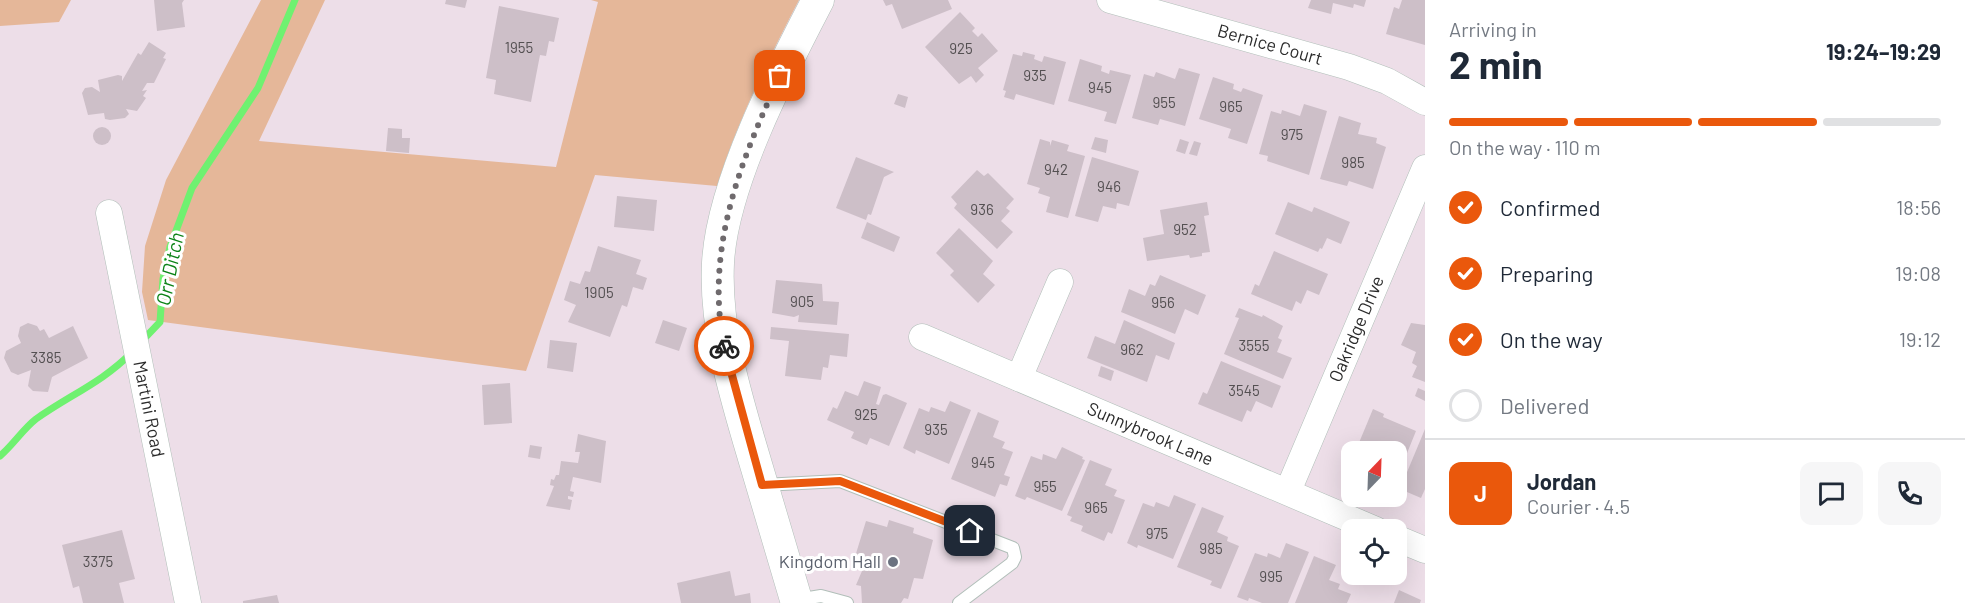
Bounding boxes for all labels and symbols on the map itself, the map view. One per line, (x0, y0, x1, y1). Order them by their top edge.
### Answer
street label: Bernice Court (1215, 19, 1325, 69)
house number: 1955 (505, 38, 533, 56)
house number: 925 (949, 39, 973, 57)
pin (754, 50, 805, 101)
house number: 935 (1023, 66, 1047, 84)
house number: 945 (1088, 78, 1112, 96)
house number: 955 (1152, 93, 1176, 111)
house number: 965 (1219, 97, 1243, 115)
house number: 975 (1281, 125, 1303, 143)
house number: 985 (1341, 153, 1365, 171)
house number: 942 (1044, 160, 1068, 178)
house number: 946 (1097, 177, 1121, 195)
house number: 936 (970, 200, 994, 218)
house number: 952 (1173, 220, 1197, 238)
water label: Orr Ditch (150, 230, 188, 308)
street label: Oakridge Drive (1324, 272, 1388, 385)
house number: 1905 (584, 283, 614, 301)
house number: 905 (790, 292, 814, 310)
house number: 956 (1151, 293, 1175, 311)
courier (694, 316, 754, 376)
house number: 3555 (1239, 336, 1269, 354)
house number: 962 (1120, 340, 1144, 358)
house number: 3385 (31, 348, 61, 366)
street label: Martini Road (129, 359, 170, 459)
house number: 3545 (1228, 381, 1260, 399)
street label: Sunnybrook Lane (1084, 397, 1217, 470)
house number: 925 (854, 405, 878, 423)
house number: 935 (924, 420, 948, 438)
north arrow (1341, 441, 1407, 507)
house number: 945 (971, 453, 995, 471)
house number: 955 (1033, 477, 1057, 495)
house number: 965 (1084, 498, 1108, 516)
pin (944, 505, 995, 556)
house number: 975 (1146, 524, 1168, 542)
house number: 985 (1199, 539, 1223, 557)
place label: Kingdom Hall (779, 550, 881, 572)
house number: 3375 (83, 552, 113, 570)
marker: Kingdom Hall (886, 555, 900, 569)
house number: 995 (1259, 567, 1283, 585)

